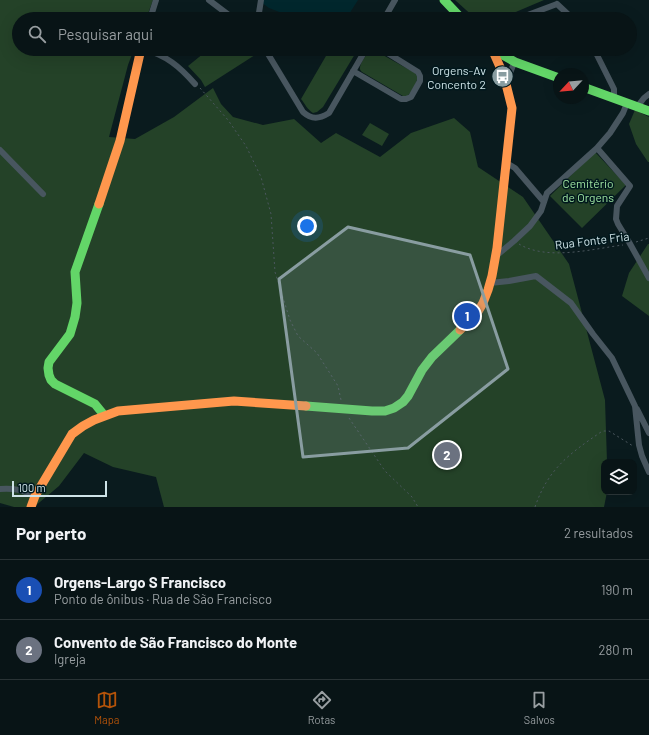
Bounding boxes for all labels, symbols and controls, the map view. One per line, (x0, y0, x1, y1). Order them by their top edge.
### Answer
search box (12, 12, 637, 56)
icon: search (26, 23, 48, 45)
text: Pesquisar aqui (58, 25, 153, 43)
place label: Orgens-Av Concento 2 (427, 63, 486, 91)
bus stop icon: Orgens-Av Concento 2 (489, 64, 515, 90)
north arrow (553, 68, 589, 104)
park label: Cemitério de Orgens (562, 176, 614, 204)
your location (297, 216, 317, 236)
street label: Rua Fonte Fria (554, 228, 630, 252)
pin: 1 (454, 301, 480, 331)
pin: 2 (434, 440, 460, 470)
map controls (601, 459, 637, 495)
button: layers (601, 459, 637, 495)
scale bar (12, 479, 107, 498)
text: 100 m (18, 481, 46, 494)
text: Por perto (16, 523, 86, 543)
text: 2 resultados (564, 525, 633, 541)
text: Orgens-Largo S Francisco (54, 573, 226, 591)
text: 1 (27, 582, 31, 598)
text: 190 m (601, 582, 633, 598)
text: Ponto de ônibus · Rua de São Francisco (54, 591, 272, 607)
text: Convento de São Francisco do Monte (54, 633, 297, 651)
text: 2 (25, 642, 33, 658)
text: 280 m (599, 642, 633, 658)
text: Igreja (54, 651, 86, 667)
tab: Mapa (94, 689, 119, 726)
tab: Rotas (308, 689, 335, 726)
tab: Salvos (524, 689, 555, 726)

